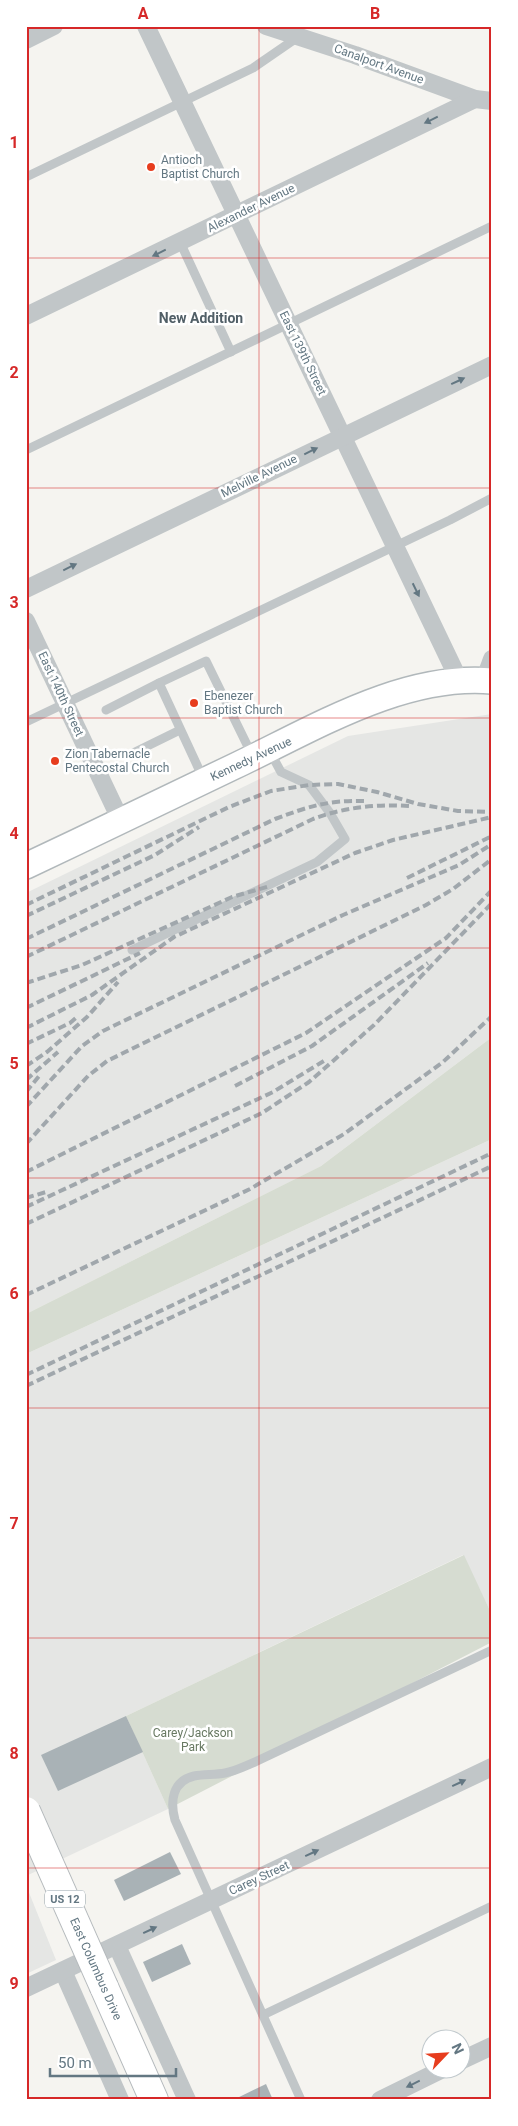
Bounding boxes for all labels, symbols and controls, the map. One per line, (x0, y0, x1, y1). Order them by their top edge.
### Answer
text: A (138, 4, 149, 23)
text: B (370, 4, 380, 23)
street label: Canalport Avenue (332, 41, 426, 87)
one-way arrow (424, 117, 438, 125)
text: 1 (9, 133, 19, 152)
place label: Antioch Baptist Church (161, 153, 240, 181)
marker: Antioch Baptist Church (145, 161, 157, 173)
street label: Alexander Avenue (205, 181, 297, 235)
one-way arrow (152, 249, 166, 257)
street label: East 139th Street (277, 309, 329, 397)
district label: New Addition (159, 310, 243, 326)
text: 2 (9, 363, 19, 382)
one-way arrow (451, 377, 465, 385)
one-way arrow (304, 447, 318, 455)
street label: Melville Avenue (219, 452, 299, 500)
one-way arrow (63, 563, 77, 571)
one-way arrow (412, 583, 420, 598)
text: 3 (9, 593, 19, 612)
street label: East 140th Street (35, 649, 87, 739)
place label: Ebenezer Baptist Church (204, 689, 283, 717)
marker: Ebenezer Baptist Church (188, 697, 200, 709)
street label: Kennedy Avenue (208, 734, 294, 784)
place label: Zion Tabernacle Pentecostal Church (65, 747, 169, 775)
marker: Zion Tabernacle Pentecostal Church (49, 755, 61, 767)
text: 4 (9, 824, 19, 843)
text: 5 (9, 1054, 19, 1073)
text: 6 (9, 1284, 19, 1303)
text: 7 (9, 1514, 19, 1533)
park label: Carey/Jackson Park (153, 1726, 233, 1754)
text: 8 (9, 1744, 19, 1763)
one-way arrow (452, 1779, 466, 1787)
one-way arrow (305, 1849, 319, 1857)
street label: Carey Street (227, 1858, 291, 1898)
road number: US 12 (45, 1890, 85, 1908)
street label: East Columbus Drive (67, 1916, 125, 2022)
one-way arrow (142, 1926, 157, 1934)
text: 9 (9, 1974, 19, 1993)
north arrow (420, 2028, 470, 2078)
text: N (448, 2041, 467, 2056)
scale bar (50, 2046, 176, 2078)
text: 50 m (58, 2054, 92, 2072)
one-way arrow (405, 2080, 420, 2088)

